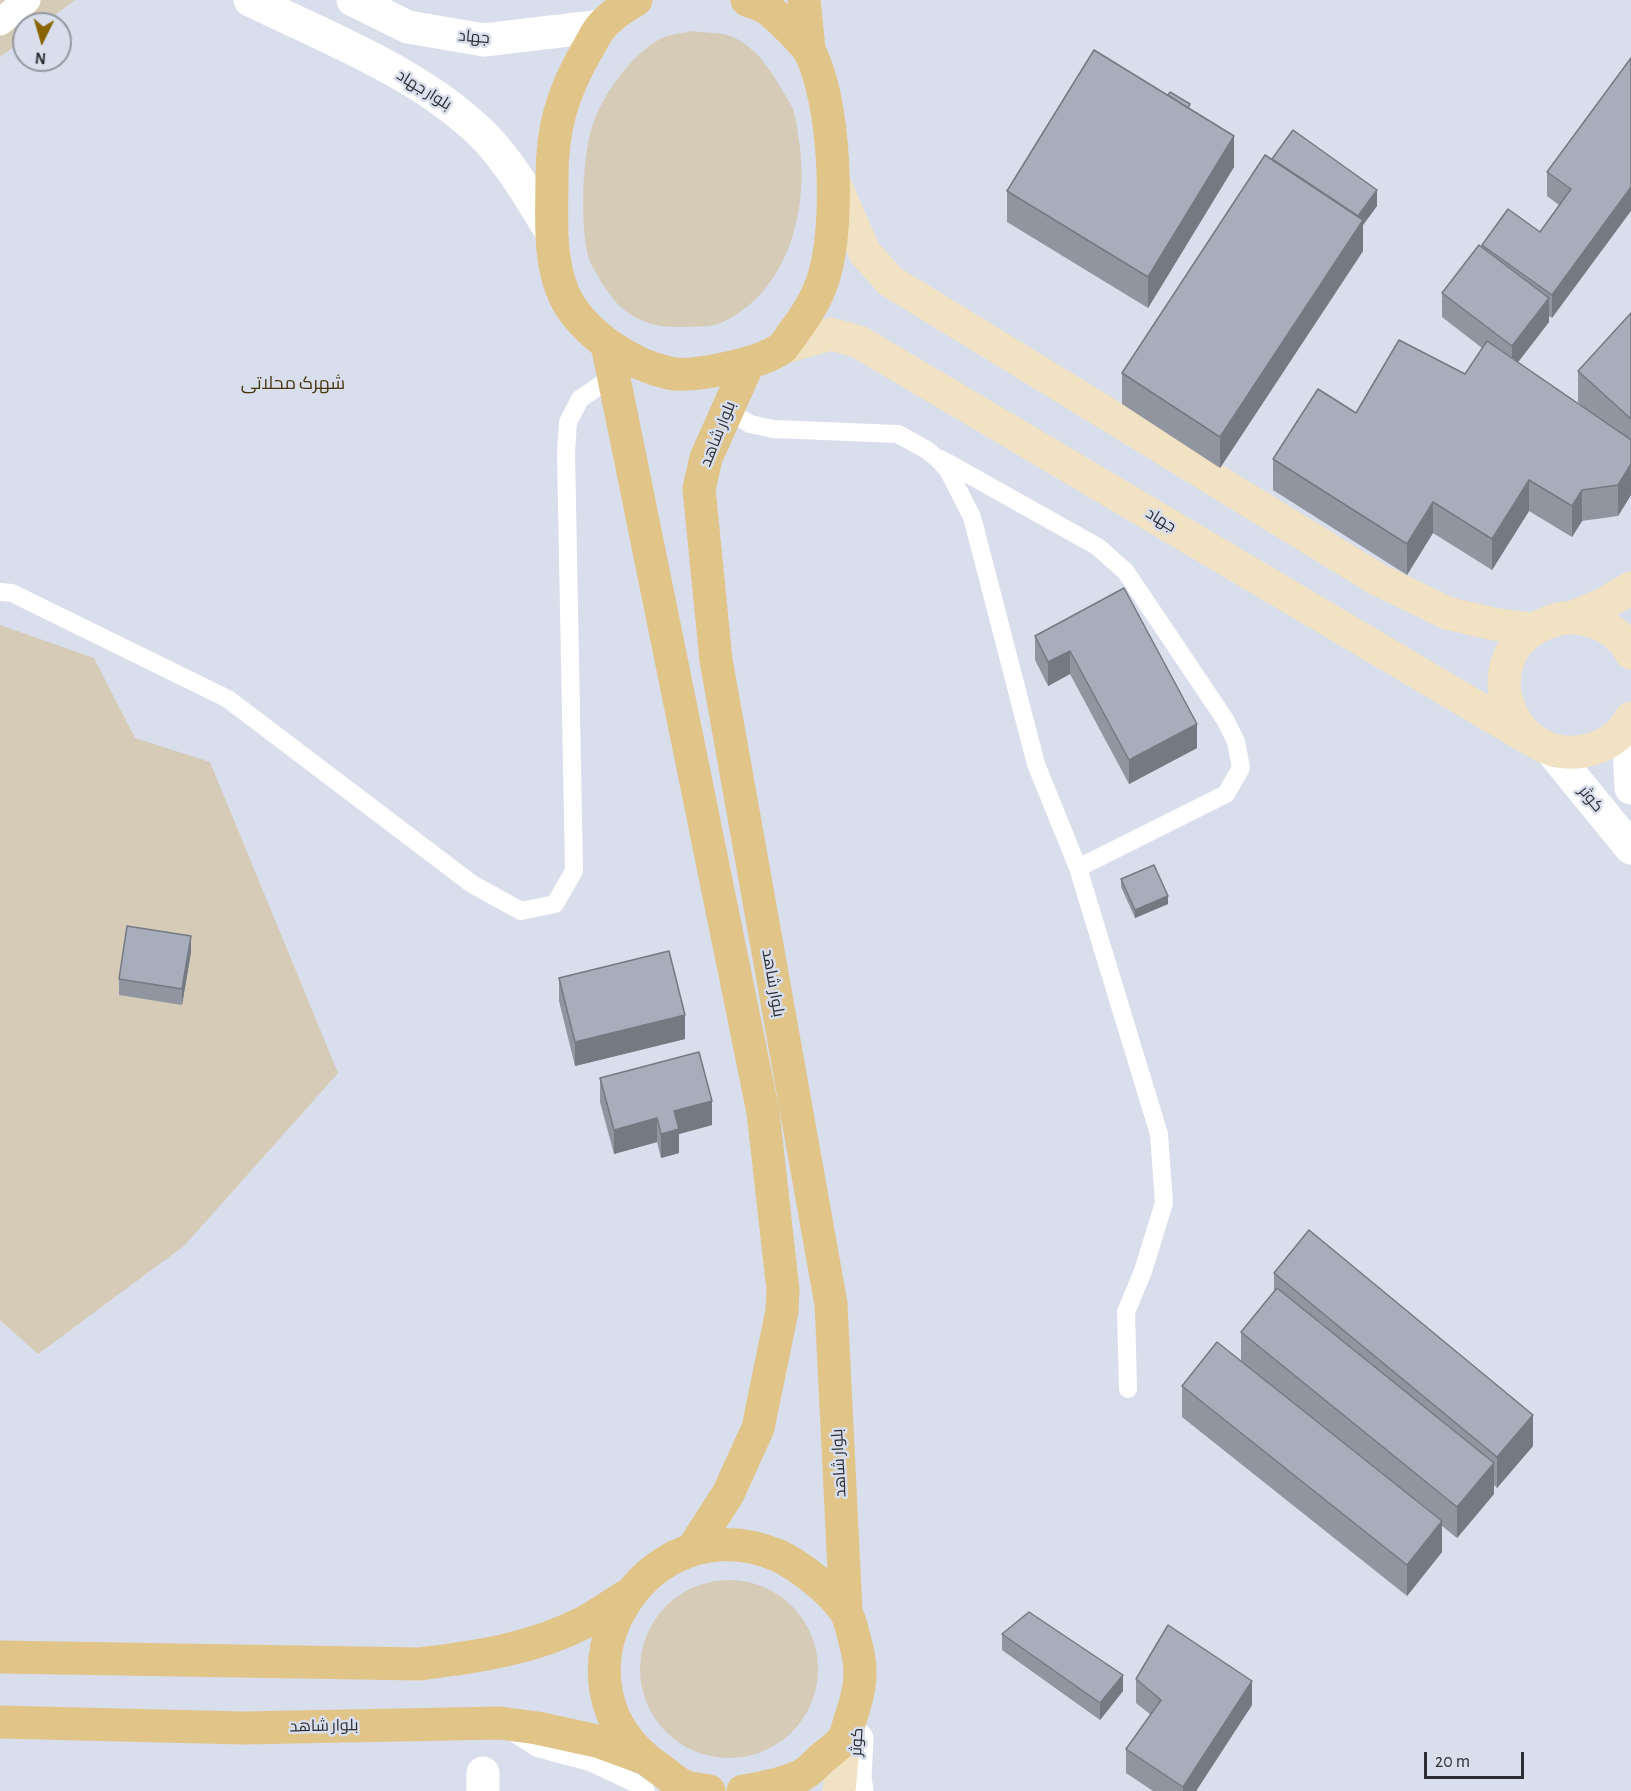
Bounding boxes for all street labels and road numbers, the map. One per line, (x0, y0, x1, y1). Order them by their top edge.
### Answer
street label: جهاد (457, 26, 491, 48)
street label: بلوار جهاد (393, 66, 455, 114)
street label: بلوار شاهد (696, 398, 740, 470)
street label: جهاد (1142, 504, 1180, 536)
street label: کوثر (1575, 782, 1607, 816)
street label: بلوار شاهد (758, 947, 788, 1019)
street label: بلوار شاهد (828, 1428, 850, 1498)
street label: بلوار شاهد (289, 1716, 359, 1736)
street label: کوثر (847, 1727, 867, 1757)

